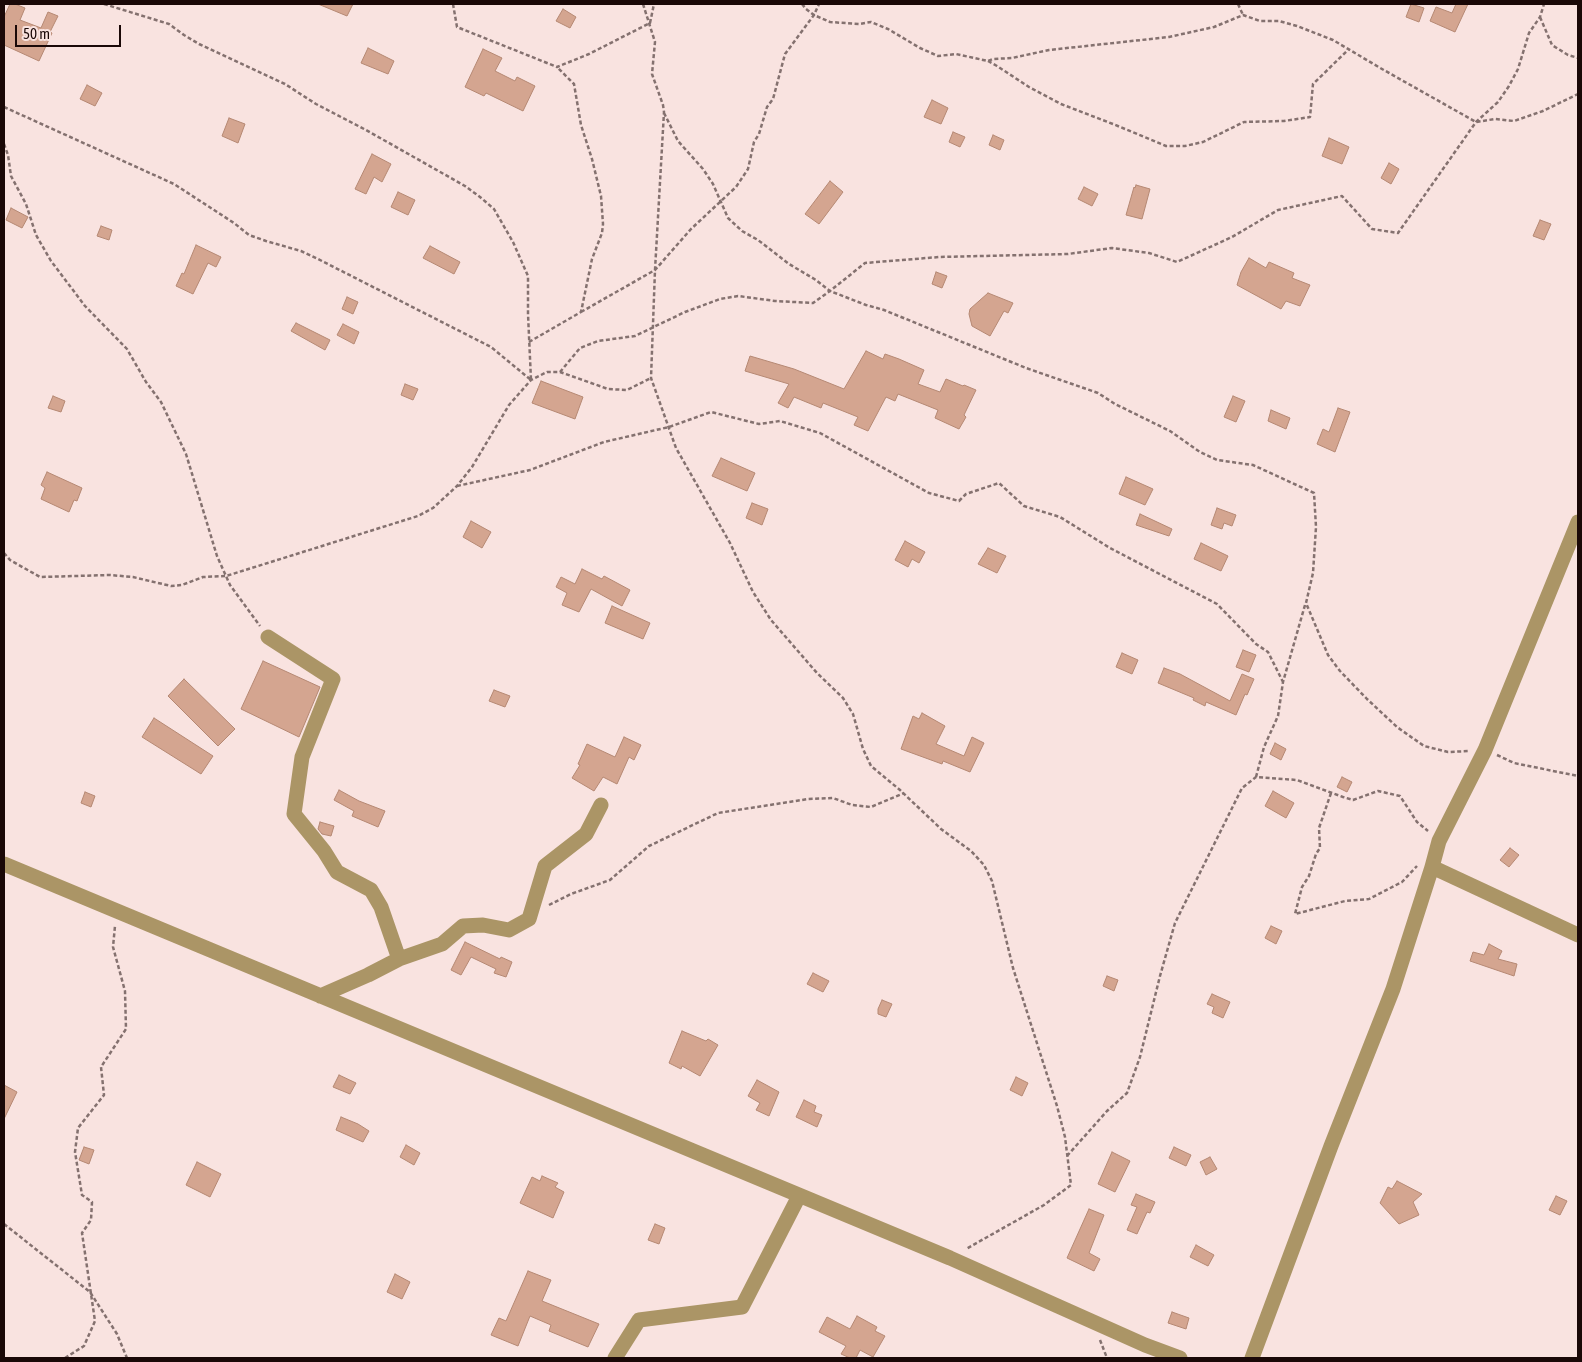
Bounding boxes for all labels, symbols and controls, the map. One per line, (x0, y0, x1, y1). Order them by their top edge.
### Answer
scale bar (18, 15, 124, 47)
text: 50 m (23, 25, 50, 42)

